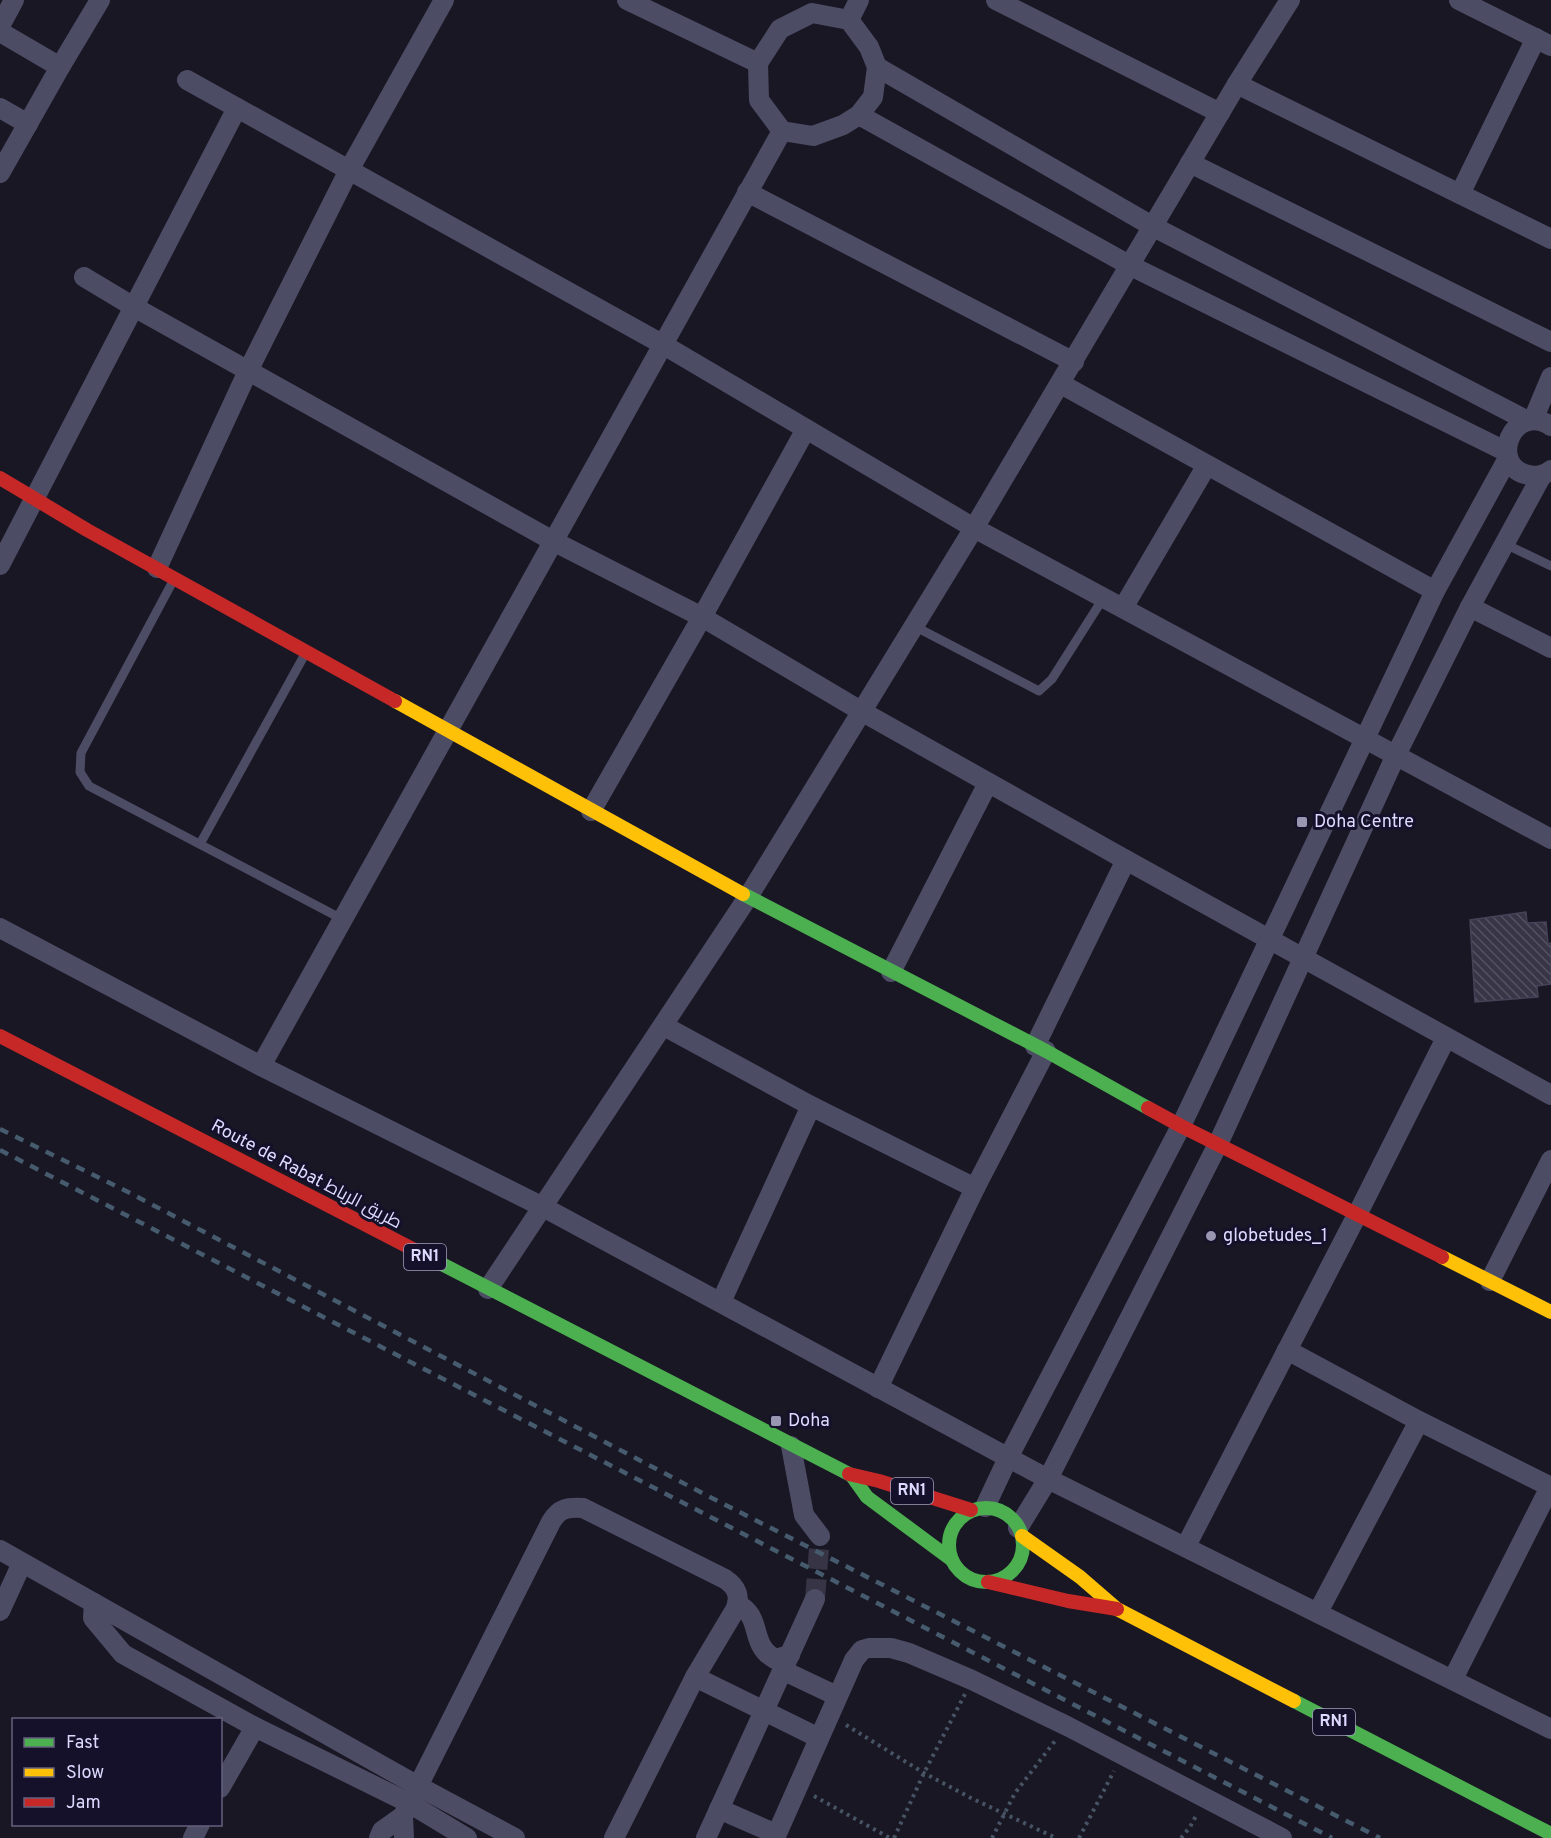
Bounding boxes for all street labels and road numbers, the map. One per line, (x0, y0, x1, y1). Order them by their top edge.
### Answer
street label: Route de Rabat طريق الرباط (207, 1115, 405, 1235)
road number: RN1 (404, 1244, 446, 1270)
road number: RN1 (891, 1478, 933, 1504)
road number: RN1 (1313, 1709, 1355, 1735)

